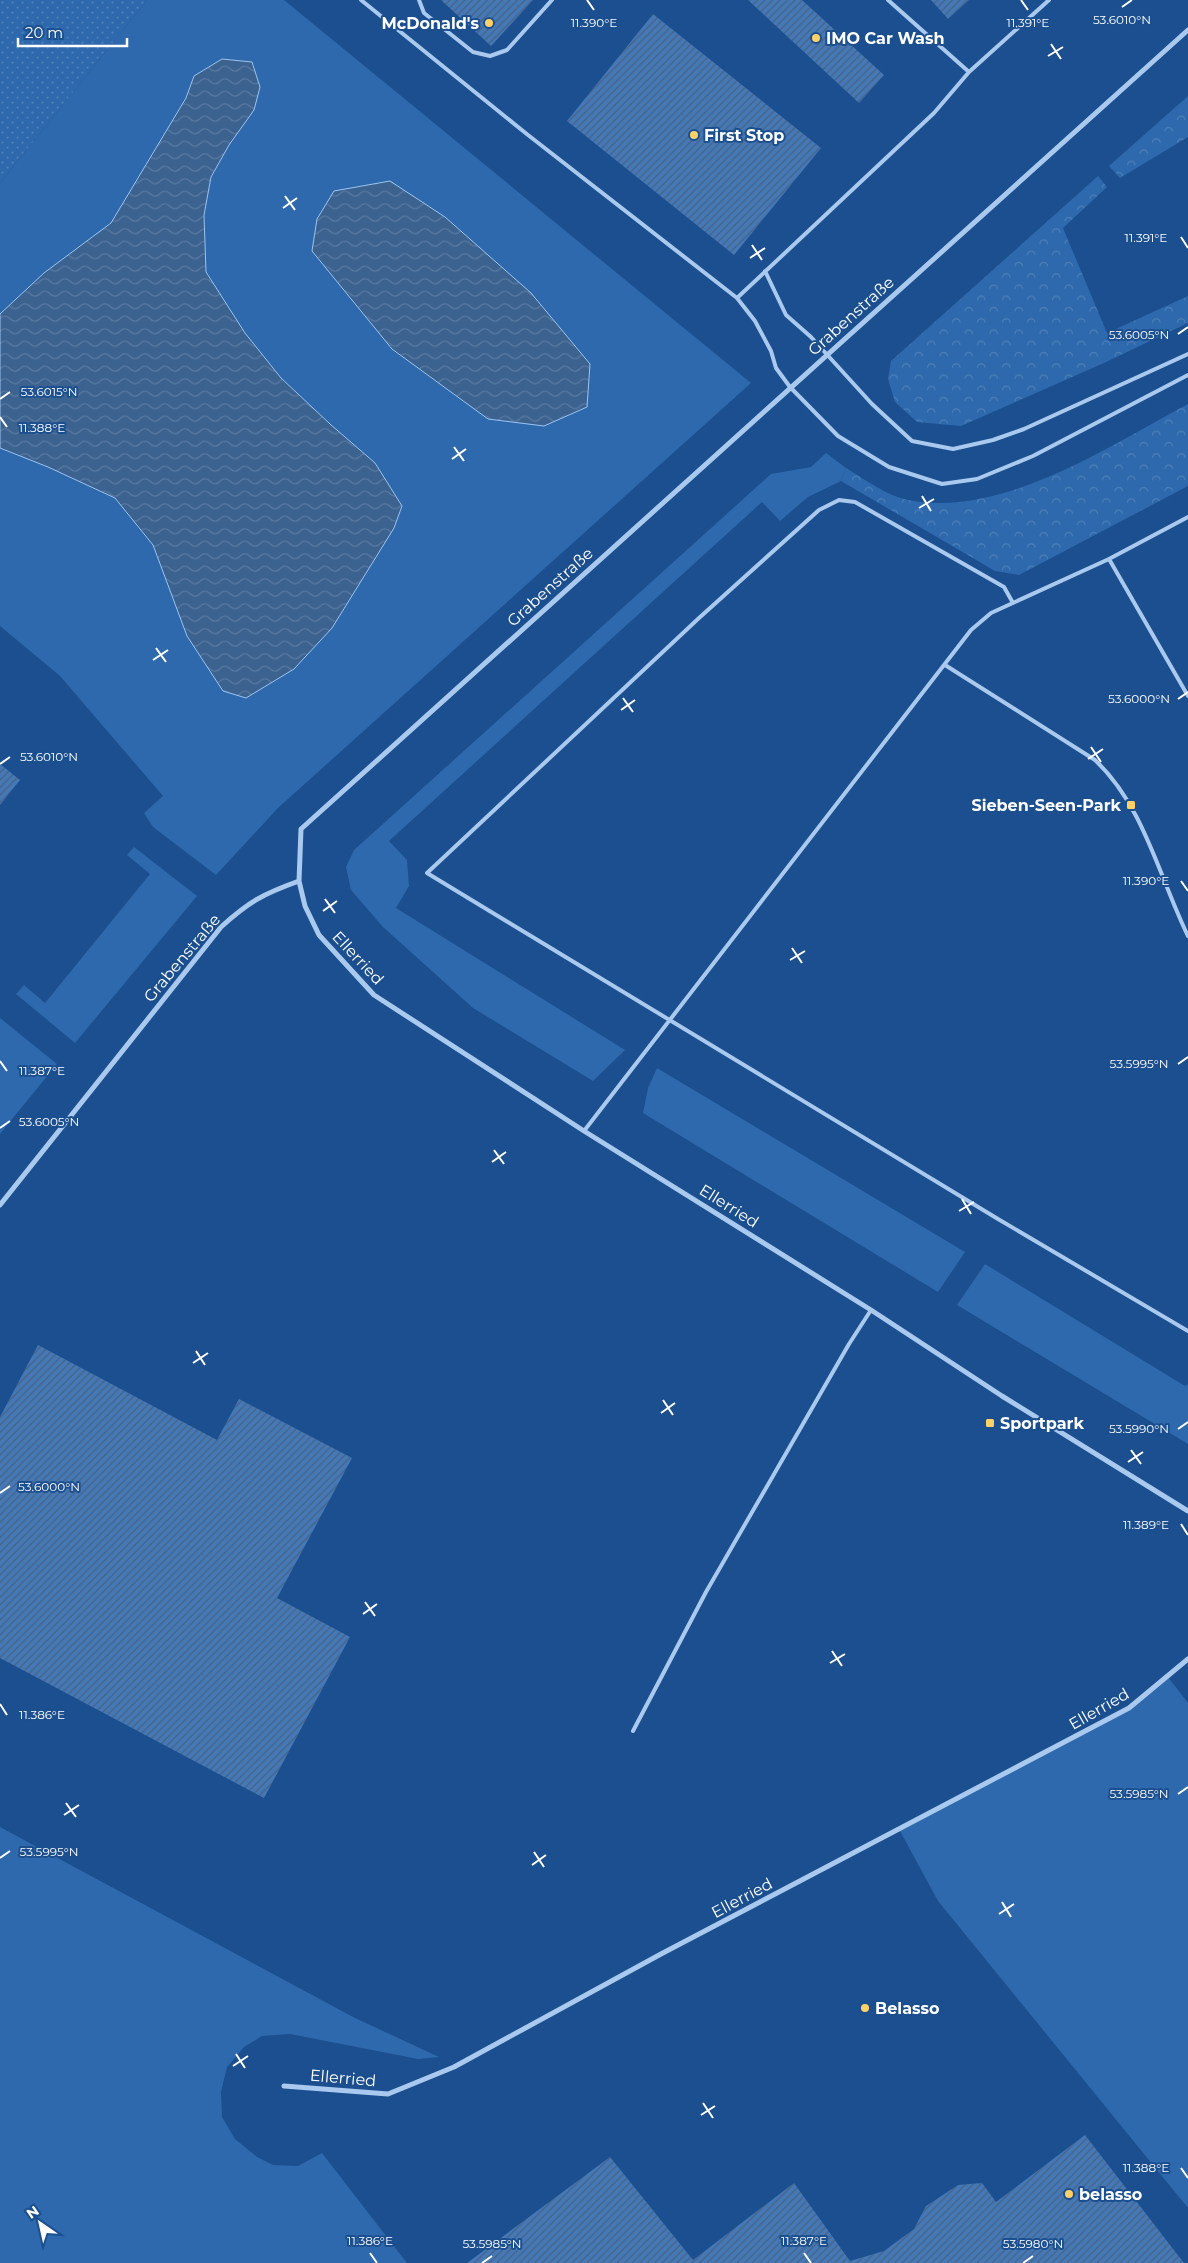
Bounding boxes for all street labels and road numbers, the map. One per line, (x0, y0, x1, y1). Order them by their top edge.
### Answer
street label: Grabenstraße (804, 273, 898, 359)
street label: Grabenstraße (503, 544, 597, 630)
street label: Grabenstraße (140, 910, 224, 1006)
street label: Ellerried (328, 927, 388, 989)
street label: Ellerried (696, 1180, 762, 1232)
street label: Ellerried (1066, 1684, 1132, 1734)
street label: Ellerried (708, 1874, 776, 1922)
street label: Ellerried (309, 2066, 377, 2090)

